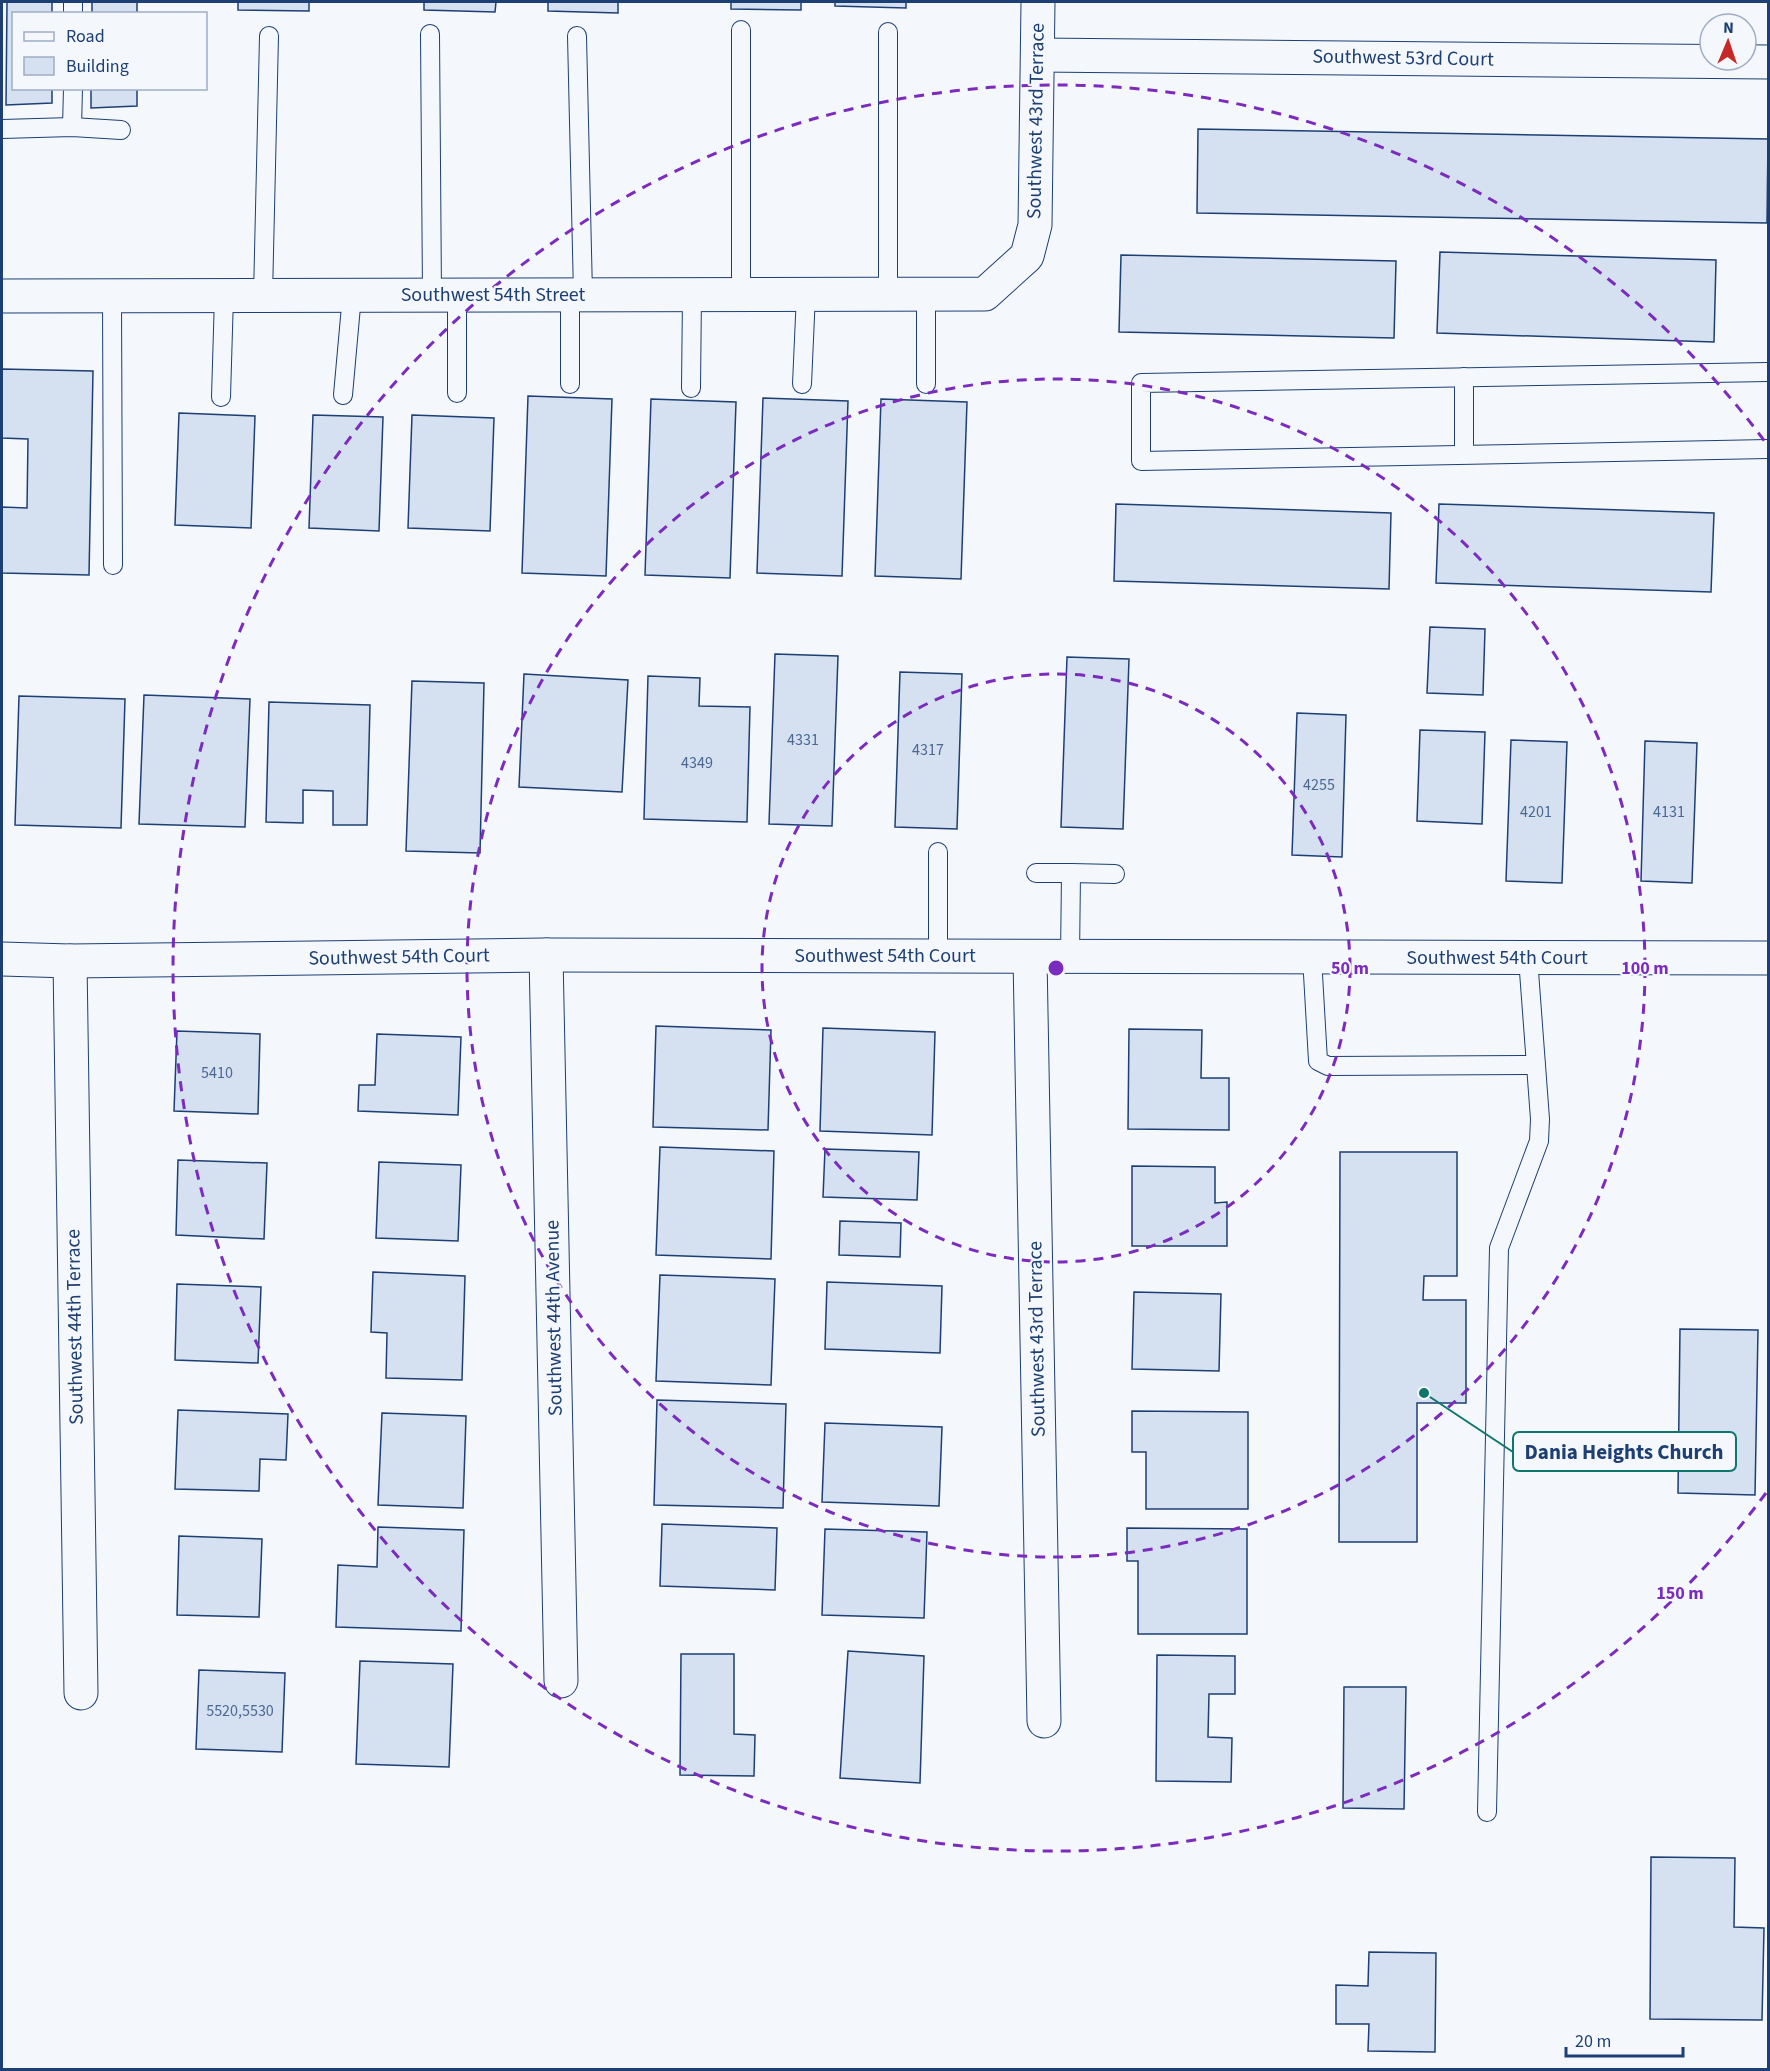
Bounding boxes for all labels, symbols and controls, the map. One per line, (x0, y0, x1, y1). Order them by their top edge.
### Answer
legend (12, 12, 207, 90)
north arrow (1698, 12, 1758, 72)
text: N (1723, 17, 1734, 39)
street label: Southwest 43rd Terrace (1020, 23, 1052, 219)
text: Road (66, 24, 105, 49)
street label: Southwest 53rd Court (1312, 42, 1494, 74)
text: Building (66, 54, 129, 79)
street label: Southwest 54th Street (401, 281, 586, 309)
house number: 4331 (787, 729, 819, 751)
house number: 4317 (912, 739, 944, 761)
house number: 4349 (681, 752, 713, 774)
house number: 4255 (1303, 774, 1335, 796)
house number: 4201 (1520, 801, 1552, 823)
house number: 4131 (1653, 801, 1685, 823)
street label: Southwest 54th Court (308, 941, 490, 973)
street label: Southwest 54th Court (794, 942, 976, 970)
street label: Southwest 54th Court (1406, 944, 1588, 972)
text: 50 m (1331, 956, 1369, 981)
text: 100 m (1621, 956, 1669, 981)
centre of rings (1046, 958, 1066, 978)
house number: 5410 (201, 1062, 233, 1084)
street label: Southwest 44th Avenue (538, 1220, 570, 1416)
street label: Southwest 44th Terrace (59, 1229, 91, 1425)
street label: Southwest 43rd Terrace (1021, 1241, 1053, 1437)
callout: Dania Heights Church (1513, 1432, 1736, 1471)
text: Dania Heights Church (1525, 1437, 1723, 1467)
text: 150 m (1656, 1581, 1704, 1606)
house number: 5520,5530 (206, 1700, 274, 1722)
scale bar (1566, 2020, 1683, 2058)
text: 20 m (1575, 2029, 1611, 2054)

